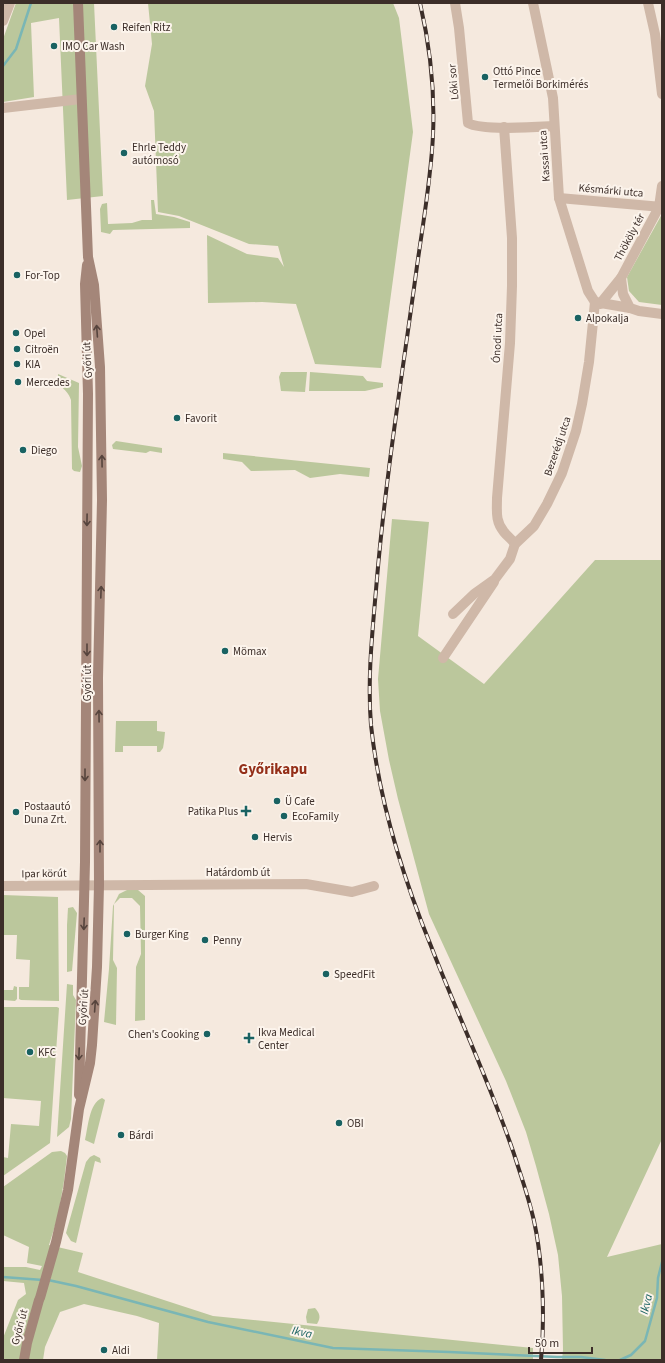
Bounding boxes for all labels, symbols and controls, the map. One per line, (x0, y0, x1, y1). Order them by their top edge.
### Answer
place label: Reifen Ritz (122, 20, 171, 35)
marker: Reifen Ritz (109, 22, 119, 32)
place label: IMO Car Wash (62, 39, 125, 54)
marker: IMO Car Wash (49, 41, 59, 51)
street label: Lóki sor (444, 63, 463, 101)
place label: Ottó Pince Termelői Borkimérés (493, 64, 589, 92)
marker: Ottó Pince Termelői Borkimérés (480, 72, 490, 82)
street label: Kassai utca (535, 130, 554, 182)
place label: Ehrle Teddy autómosó (132, 140, 186, 168)
marker: Ehrle Teddy autómosó (119, 148, 129, 158)
street label: Késmárki utca (578, 180, 644, 201)
street label: Thököly tér (611, 211, 648, 264)
place label: For-Top (25, 268, 60, 283)
marker: For-Top (12, 270, 22, 280)
place label: Alpokalja (586, 311, 629, 326)
street label: Ónodi utca (489, 313, 506, 364)
marker: Alpokalja (573, 313, 583, 323)
one-way arrow (94, 325, 101, 338)
place label: Opel (24, 326, 46, 341)
marker: Opel (11, 328, 21, 338)
street label: Győri út (79, 341, 96, 378)
place label: Citroën (25, 342, 59, 357)
marker: Citroën (12, 344, 22, 354)
place label: KIA (25, 357, 40, 372)
marker: KIA (12, 359, 22, 369)
place label: Mercedes (26, 375, 70, 390)
marker: Mercedes (13, 377, 23, 387)
place label: Favorit (185, 411, 217, 426)
marker: Favorit (172, 413, 182, 423)
street label: Bezerédj utca (540, 414, 575, 478)
place label: Diego (31, 443, 57, 458)
marker: Diego (18, 445, 28, 455)
one-way arrow (98, 455, 105, 468)
one-way arrow (84, 513, 91, 526)
one-way arrow (97, 586, 104, 599)
one-way arrow (83, 643, 91, 656)
place label: Mömax (233, 644, 267, 659)
marker: Mömax (220, 646, 230, 656)
street label: Győri út (80, 665, 95, 701)
one-way arrow (95, 710, 103, 723)
district label: Győrikapu (239, 759, 307, 780)
one-way arrow (81, 768, 89, 781)
place label: Ü Cafe (285, 794, 315, 809)
marker: Ü Cafe (272, 796, 282, 806)
place label: Postaautó Duna Zrt. (24, 799, 70, 827)
place label: Patika Plus (188, 804, 238, 819)
marker: Patika Plus (241, 806, 251, 816)
marker: Postaautó Duna Zrt. (11, 807, 21, 817)
place label: EcoFamily (292, 809, 339, 824)
marker: EcoFamily (279, 811, 289, 821)
place label: Hervis (263, 830, 293, 845)
marker: Hervis (250, 832, 260, 842)
one-way arrow (96, 840, 104, 853)
street label: Határdomb út (206, 865, 271, 880)
street label: Ipar körút (21, 866, 67, 881)
one-way arrow (80, 917, 87, 930)
place label: Burger King (135, 927, 189, 942)
marker: Burger King (122, 929, 132, 939)
place label: Penny (213, 933, 242, 948)
marker: Penny (200, 935, 210, 945)
place label: SpeedFit (334, 967, 375, 982)
marker: SpeedFit (321, 969, 331, 979)
street label: Győri út (75, 988, 92, 1026)
one-way arrow (91, 1000, 98, 1013)
place label: Ikva Medical Center (258, 1025, 315, 1053)
place label: Chen's Cooking (128, 1027, 199, 1042)
marker: Chen's Cooking (202, 1029, 212, 1039)
marker: Ikva Medical Center (243, 1032, 255, 1044)
place label: KFC (38, 1045, 56, 1060)
marker: KFC (25, 1047, 35, 1057)
one-way arrow (75, 1047, 83, 1060)
place label: OBI (347, 1116, 364, 1131)
marker: OBI (334, 1118, 344, 1128)
place label: Bárdi (129, 1128, 154, 1143)
marker: Bárdi (116, 1130, 126, 1140)
water label: Ikva (636, 1292, 657, 1316)
street label: Győri út (8, 1307, 31, 1347)
water label: Ikva (290, 1322, 314, 1343)
scale bar (529, 1329, 592, 1355)
text: 50 m (535, 1335, 559, 1352)
place label: Aldi (112, 1343, 130, 1358)
marker: Aldi (99, 1345, 109, 1355)

